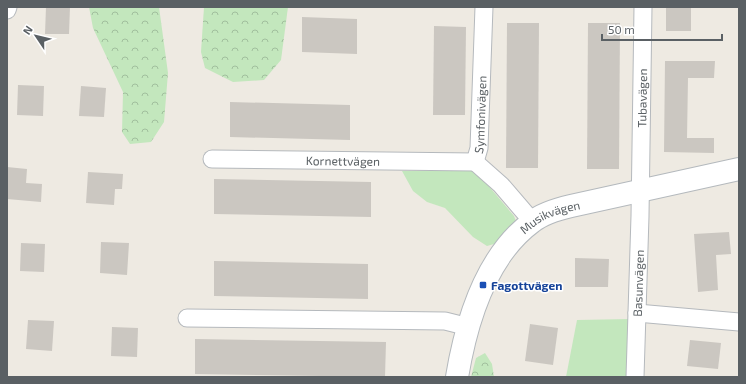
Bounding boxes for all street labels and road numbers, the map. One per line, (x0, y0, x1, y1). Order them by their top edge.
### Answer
street label: Tubavägen (634, 68, 649, 128)
street label: Symfonivägen (471, 75, 489, 155)
street label: Kornettvägen (306, 153, 380, 168)
street label: Musikvägen (517, 197, 581, 236)
street label: Basunvägen (630, 249, 646, 317)

